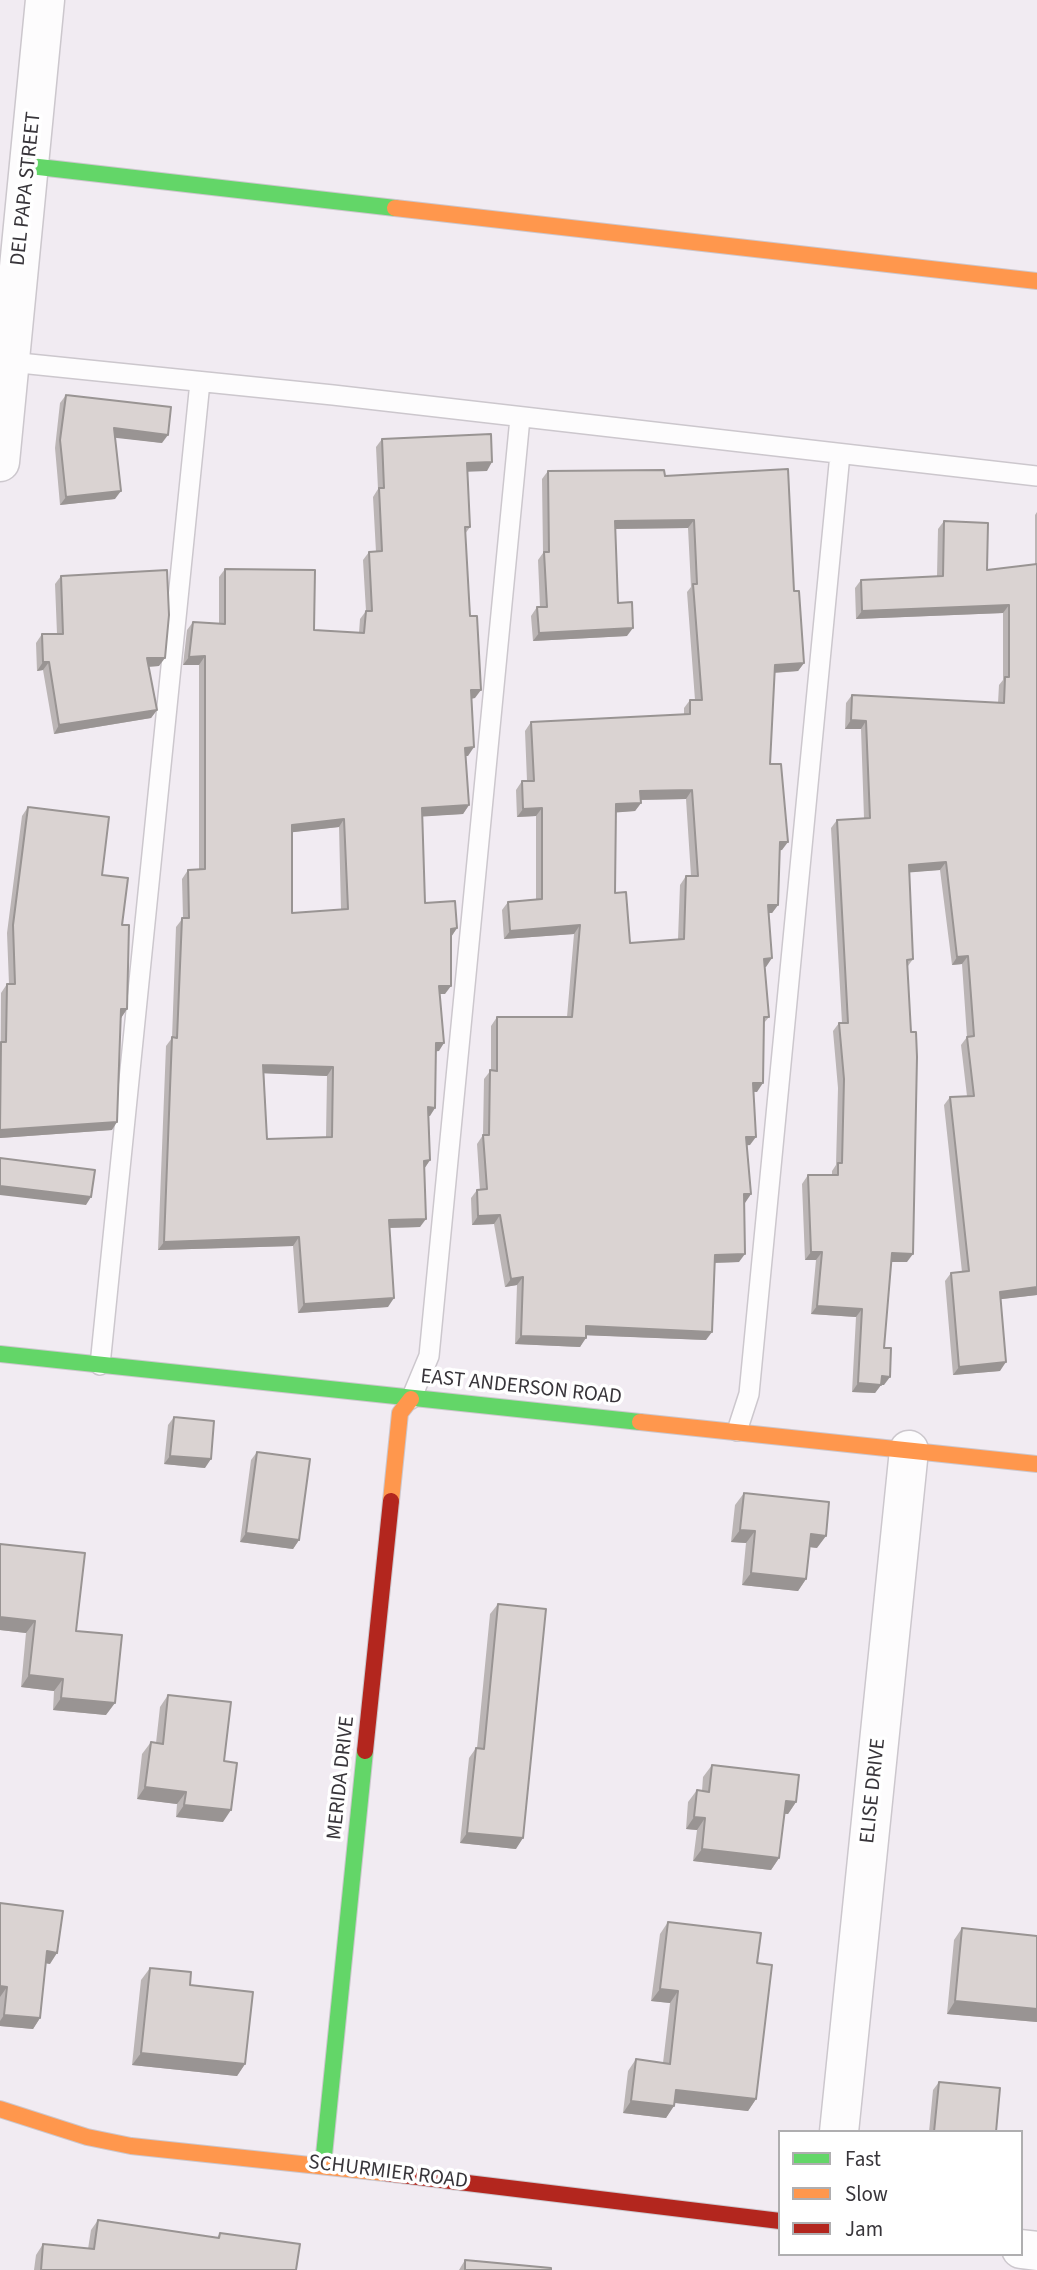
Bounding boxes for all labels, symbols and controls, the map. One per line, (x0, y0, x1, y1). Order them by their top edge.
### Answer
street label: DEL PAPA STREET (6, 111, 48, 267)
street label: EAST ANDERSON ROAD (419, 1365, 623, 1411)
street label: MERIDA DRIVE (323, 1715, 361, 1841)
street label: ELISE DRIVE (856, 1737, 892, 1845)
legend (778, 2130, 1023, 2256)
text: Fast (845, 2144, 881, 2174)
street label: SCHURMIER ROAD (307, 2151, 469, 2195)
text: Slow (845, 2179, 888, 2209)
text: Jam (845, 2214, 883, 2244)

